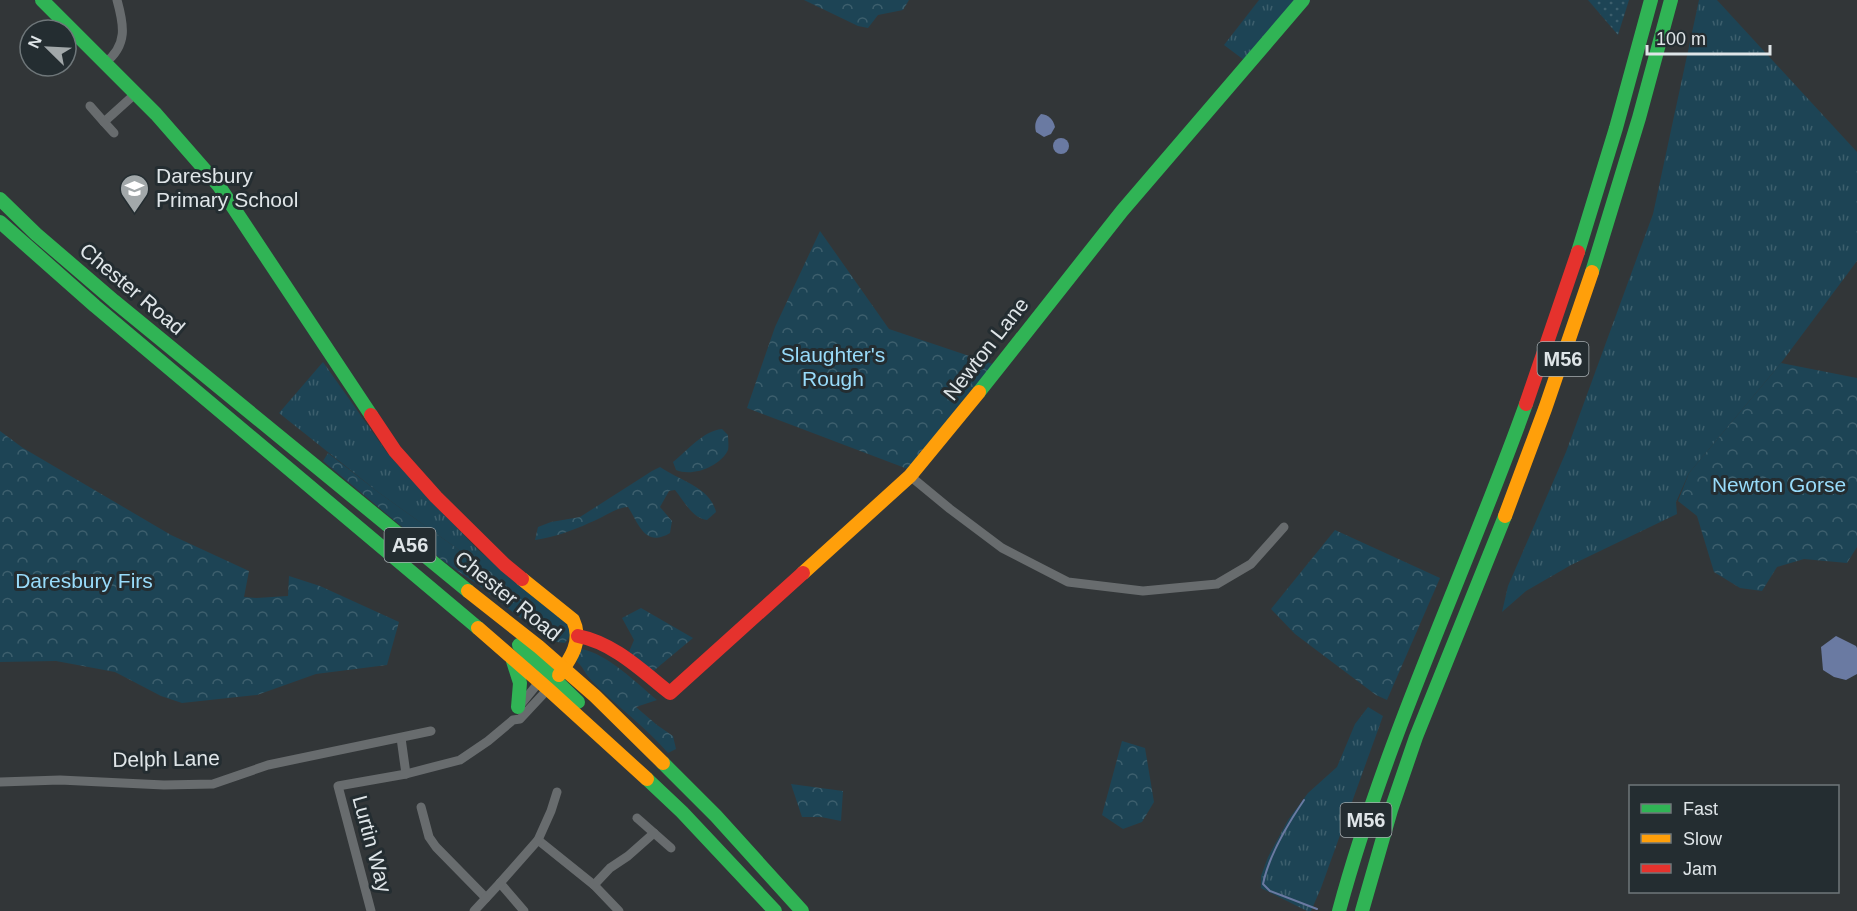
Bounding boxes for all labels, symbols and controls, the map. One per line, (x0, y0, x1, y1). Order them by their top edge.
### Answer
north arrow (18, 18, 78, 78)
scale bar (1647, 18, 1770, 56)
text: 100 m (1656, 29, 1706, 49)
text: N (25, 33, 45, 51)
place label: Daresbury Primary School (156, 164, 298, 211)
school or university icon: Daresbury Primary School (119, 172, 151, 214)
street label: Chester Road (75, 238, 189, 339)
street label: Newton Lane (938, 293, 1033, 405)
road number: M56 (1538, 342, 1588, 376)
park label: Slaughter's Rough (781, 343, 885, 390)
park label: Newton Gorse (1712, 473, 1846, 496)
road number: A56 (384, 528, 436, 562)
street label: Chester Road (451, 546, 566, 645)
park label: Daresbury Firs (15, 569, 153, 592)
street label: Delph Lane (112, 746, 220, 771)
legend (1629, 785, 1839, 893)
street label: Lurtin Way (348, 793, 397, 895)
text: Fast (1683, 799, 1718, 819)
road number: M56 (1340, 803, 1392, 837)
text: Slow (1683, 829, 1723, 849)
text: Jam (1683, 859, 1717, 879)

